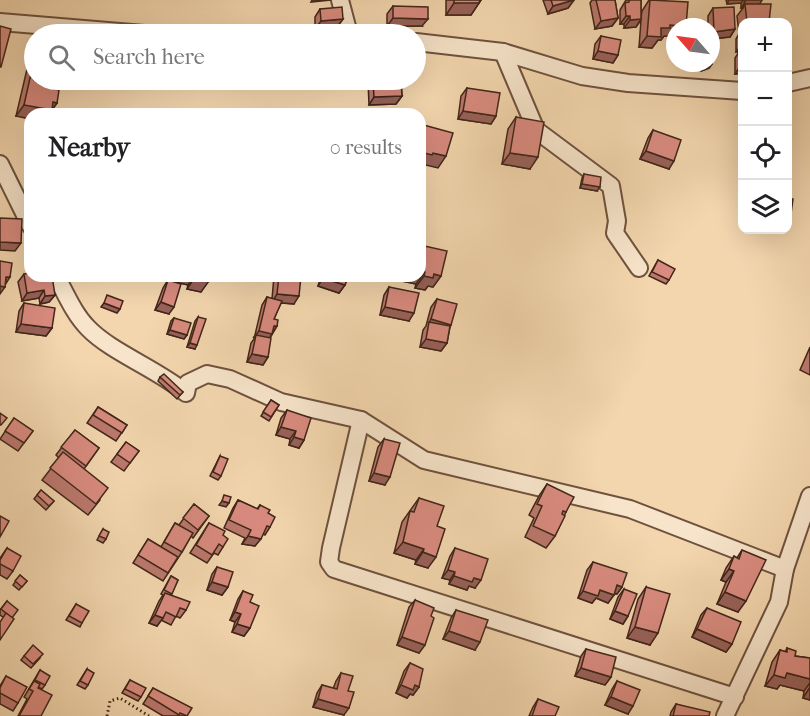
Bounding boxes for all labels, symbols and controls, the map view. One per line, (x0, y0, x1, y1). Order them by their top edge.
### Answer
north arrow (666, 18, 720, 72)
map controls (738, 18, 792, 234)
button: + (738, 18, 792, 72)
search box (24, 24, 426, 90)
icon: search (45, 41, 78, 74)
text: Search here (93, 44, 205, 70)
button: − (738, 72, 792, 126)
button: locate (738, 126, 792, 180)
text: Nearby (48, 132, 130, 163)
text: 0 results (330, 136, 402, 159)
button: layers (738, 180, 792, 234)

